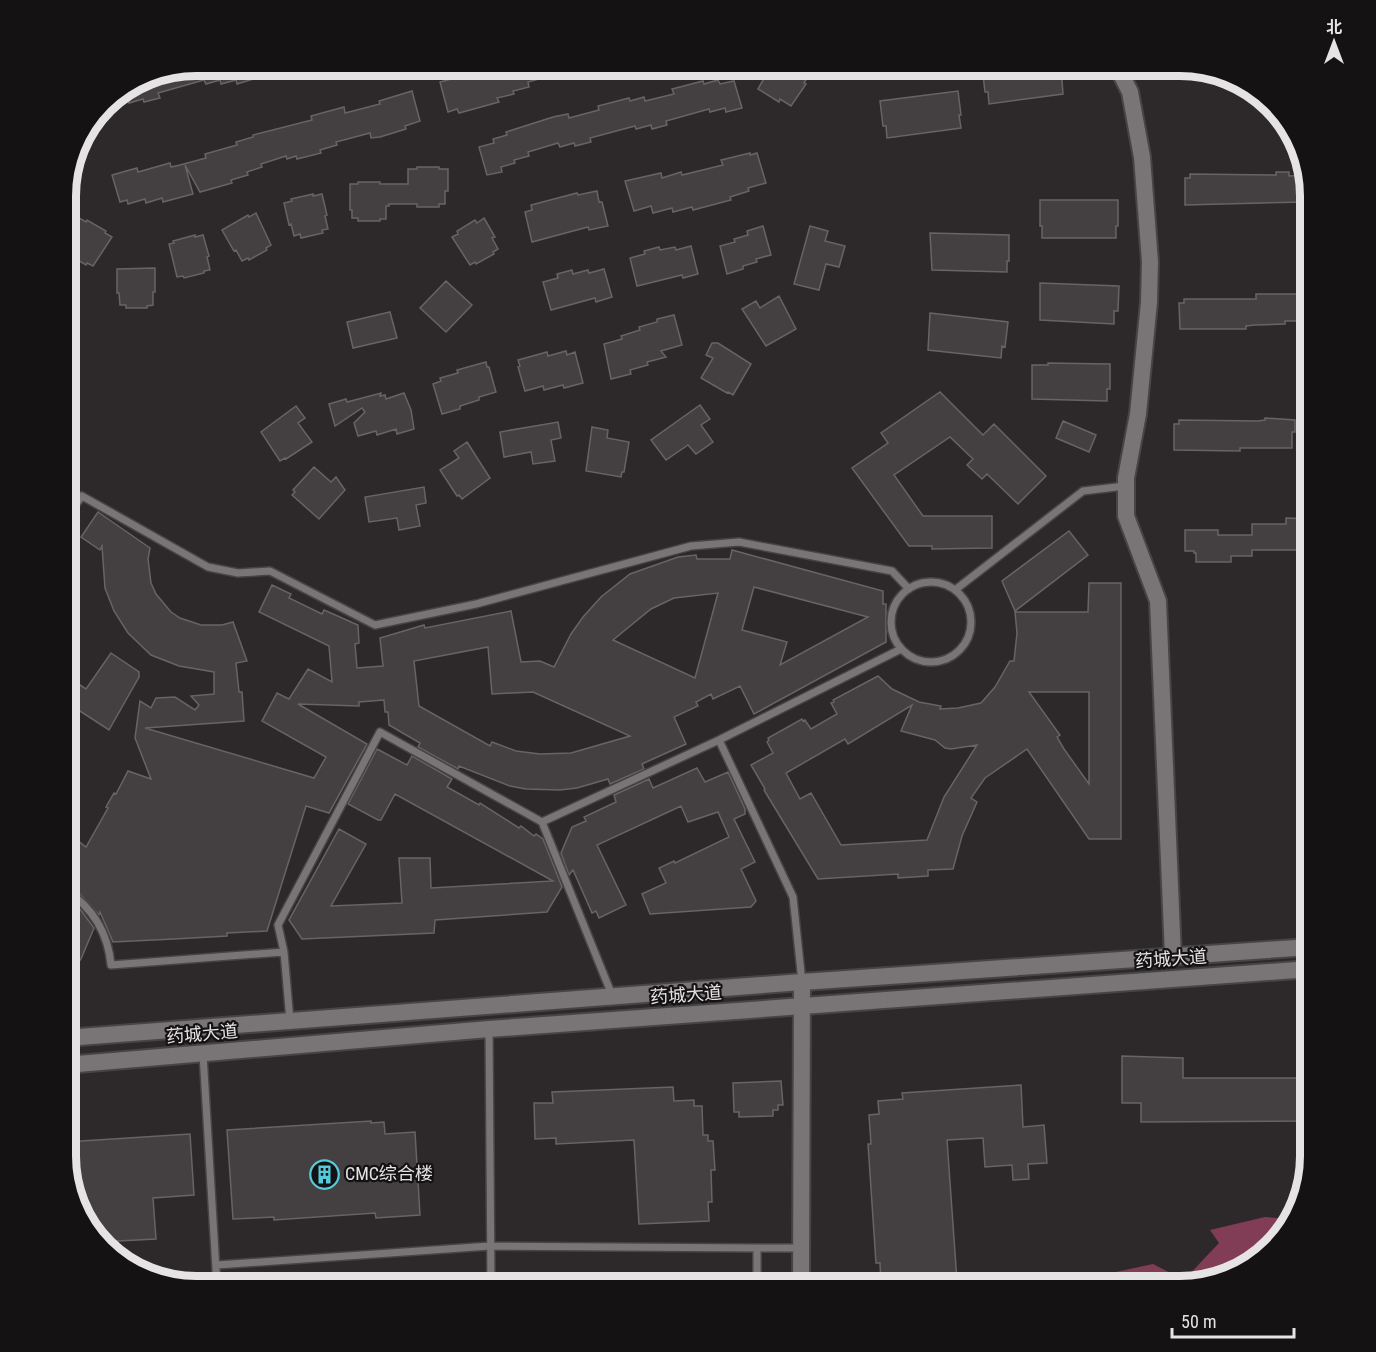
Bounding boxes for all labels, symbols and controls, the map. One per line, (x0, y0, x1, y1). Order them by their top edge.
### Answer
north arrow (1304, 12, 1364, 72)
text: 北 (1326, 18, 1342, 37)
street label: 药城大道 (1134, 946, 1208, 971)
street label: 药城大道 (649, 982, 723, 1007)
street label: 药城大道 (165, 1020, 239, 1047)
building icon: CMC综合楼 (308, 1158, 340, 1190)
place label: CMC综合楼 (345, 1163, 433, 1184)
scale bar (1172, 1301, 1294, 1339)
text: 50 m (1181, 1311, 1216, 1332)

